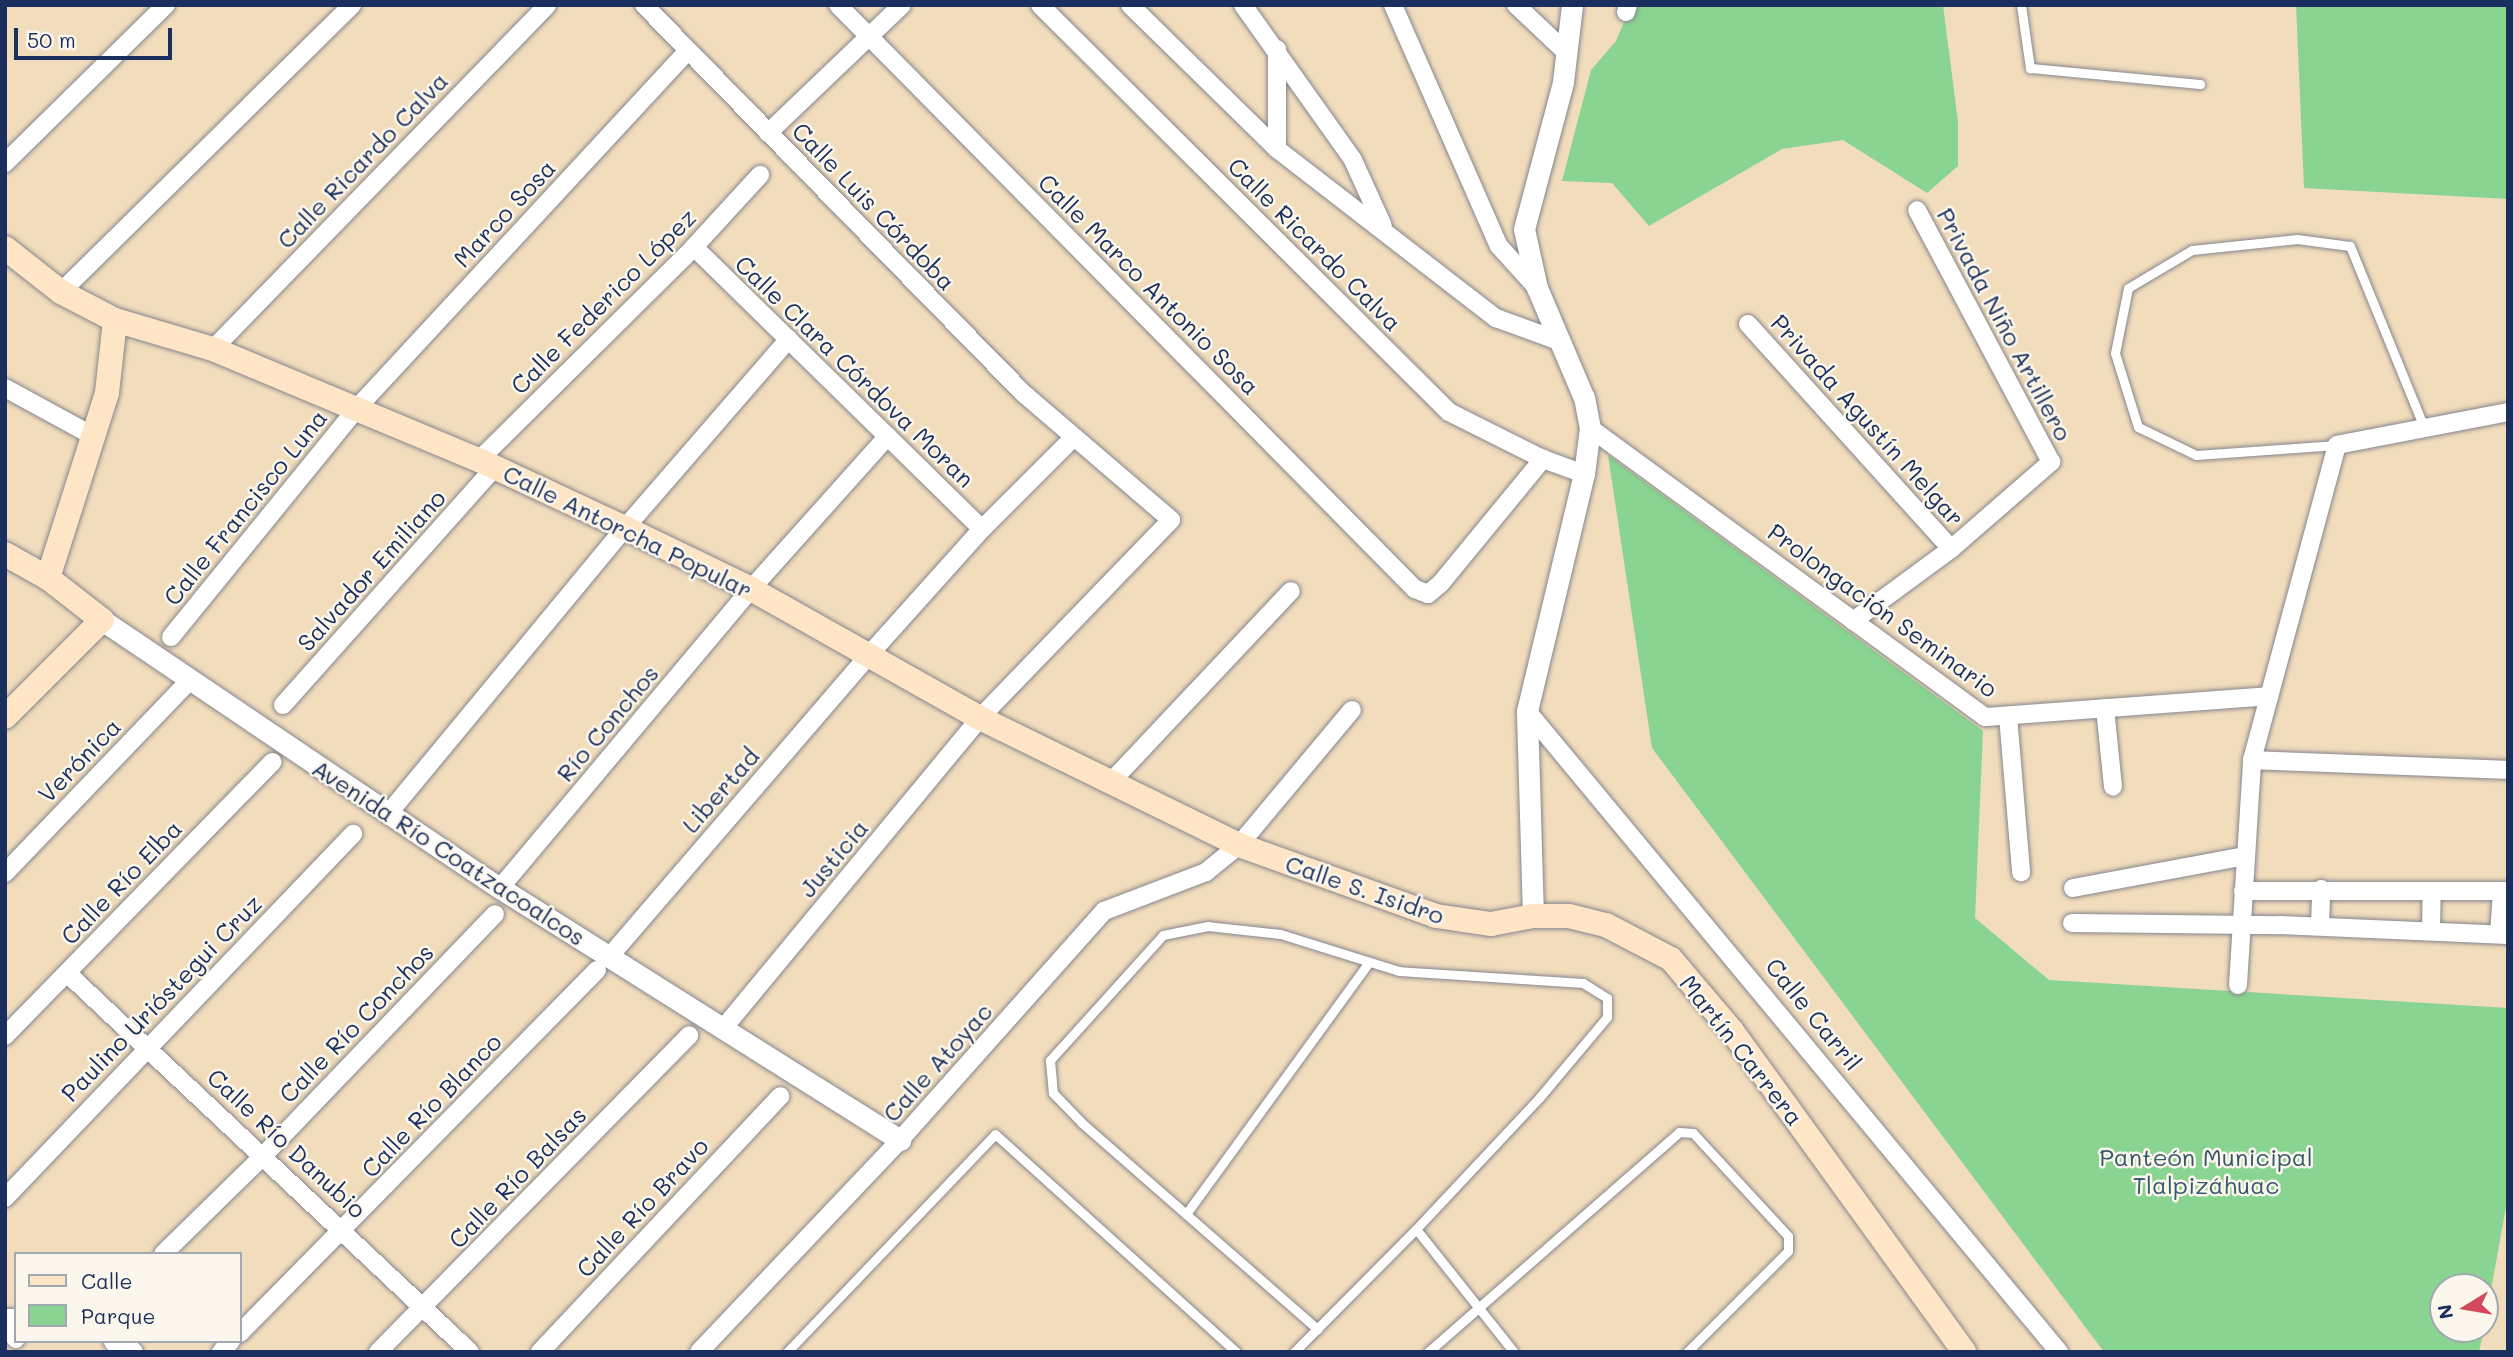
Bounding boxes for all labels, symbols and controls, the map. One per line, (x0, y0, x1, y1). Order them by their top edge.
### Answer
scale bar (18, 14, 175, 58)
text: 50 m (27, 26, 76, 53)
street label: Calle Ricardo Calva (271, 66, 453, 254)
street label: Calle Luis Córdoba (786, 116, 962, 296)
street label: Calle Ricardo Calva (1222, 151, 1408, 337)
street label: Marco Sosa (447, 153, 561, 273)
street label: Calle Marco Antonio Sosa (1033, 168, 1265, 400)
street label: Calle Federico López (504, 202, 702, 400)
street label: Privada Niño Artillero (1931, 203, 2079, 445)
street label: Calle Clara Córdova Moran (729, 249, 981, 493)
street label: Privada Agustín Melgar (1765, 308, 1971, 532)
street label: Calle Francisco Luna (157, 403, 333, 611)
street label: Calle Antorcha Popular (499, 458, 757, 604)
street label: Salvador Emiliano (291, 483, 451, 657)
street label: Prolongación Seminario (1763, 517, 2003, 703)
street label: Río Conchos (550, 659, 664, 787)
street label: Verónica (32, 712, 126, 808)
street label: Libertad (675, 742, 765, 838)
street label: Avenida Río Coatzacoalcos (307, 753, 591, 951)
street label: Justicia (792, 813, 874, 903)
street label: Calle Río Elba (55, 814, 187, 950)
street label: Calle S. Isidro (1282, 848, 1448, 930)
street label: Paulino Urióstegui Cruz (55, 889, 267, 1107)
street label: Calle Río Conchos (273, 938, 439, 1108)
street label: Calle Carril (1760, 952, 1868, 1076)
street label: Martín Carrera (1674, 969, 1810, 1131)
street label: Calle Atoyac (876, 997, 998, 1127)
street label: Calle Río Blanco (355, 1027, 507, 1183)
street label: Calle Río Danubio (202, 1062, 372, 1224)
street label: Calle Río Balsas (442, 1100, 592, 1254)
street label: Calle Río Bravo (570, 1131, 714, 1283)
park label: Panteón Municipal Tlalpizáhuac (2099, 1143, 2313, 1199)
legend (14, 1252, 242, 1343)
text: Calle (81, 1267, 133, 1294)
north arrow (2429, 1273, 2499, 1343)
text: Parque (81, 1302, 155, 1329)
text: N (2431, 1302, 2459, 1321)

